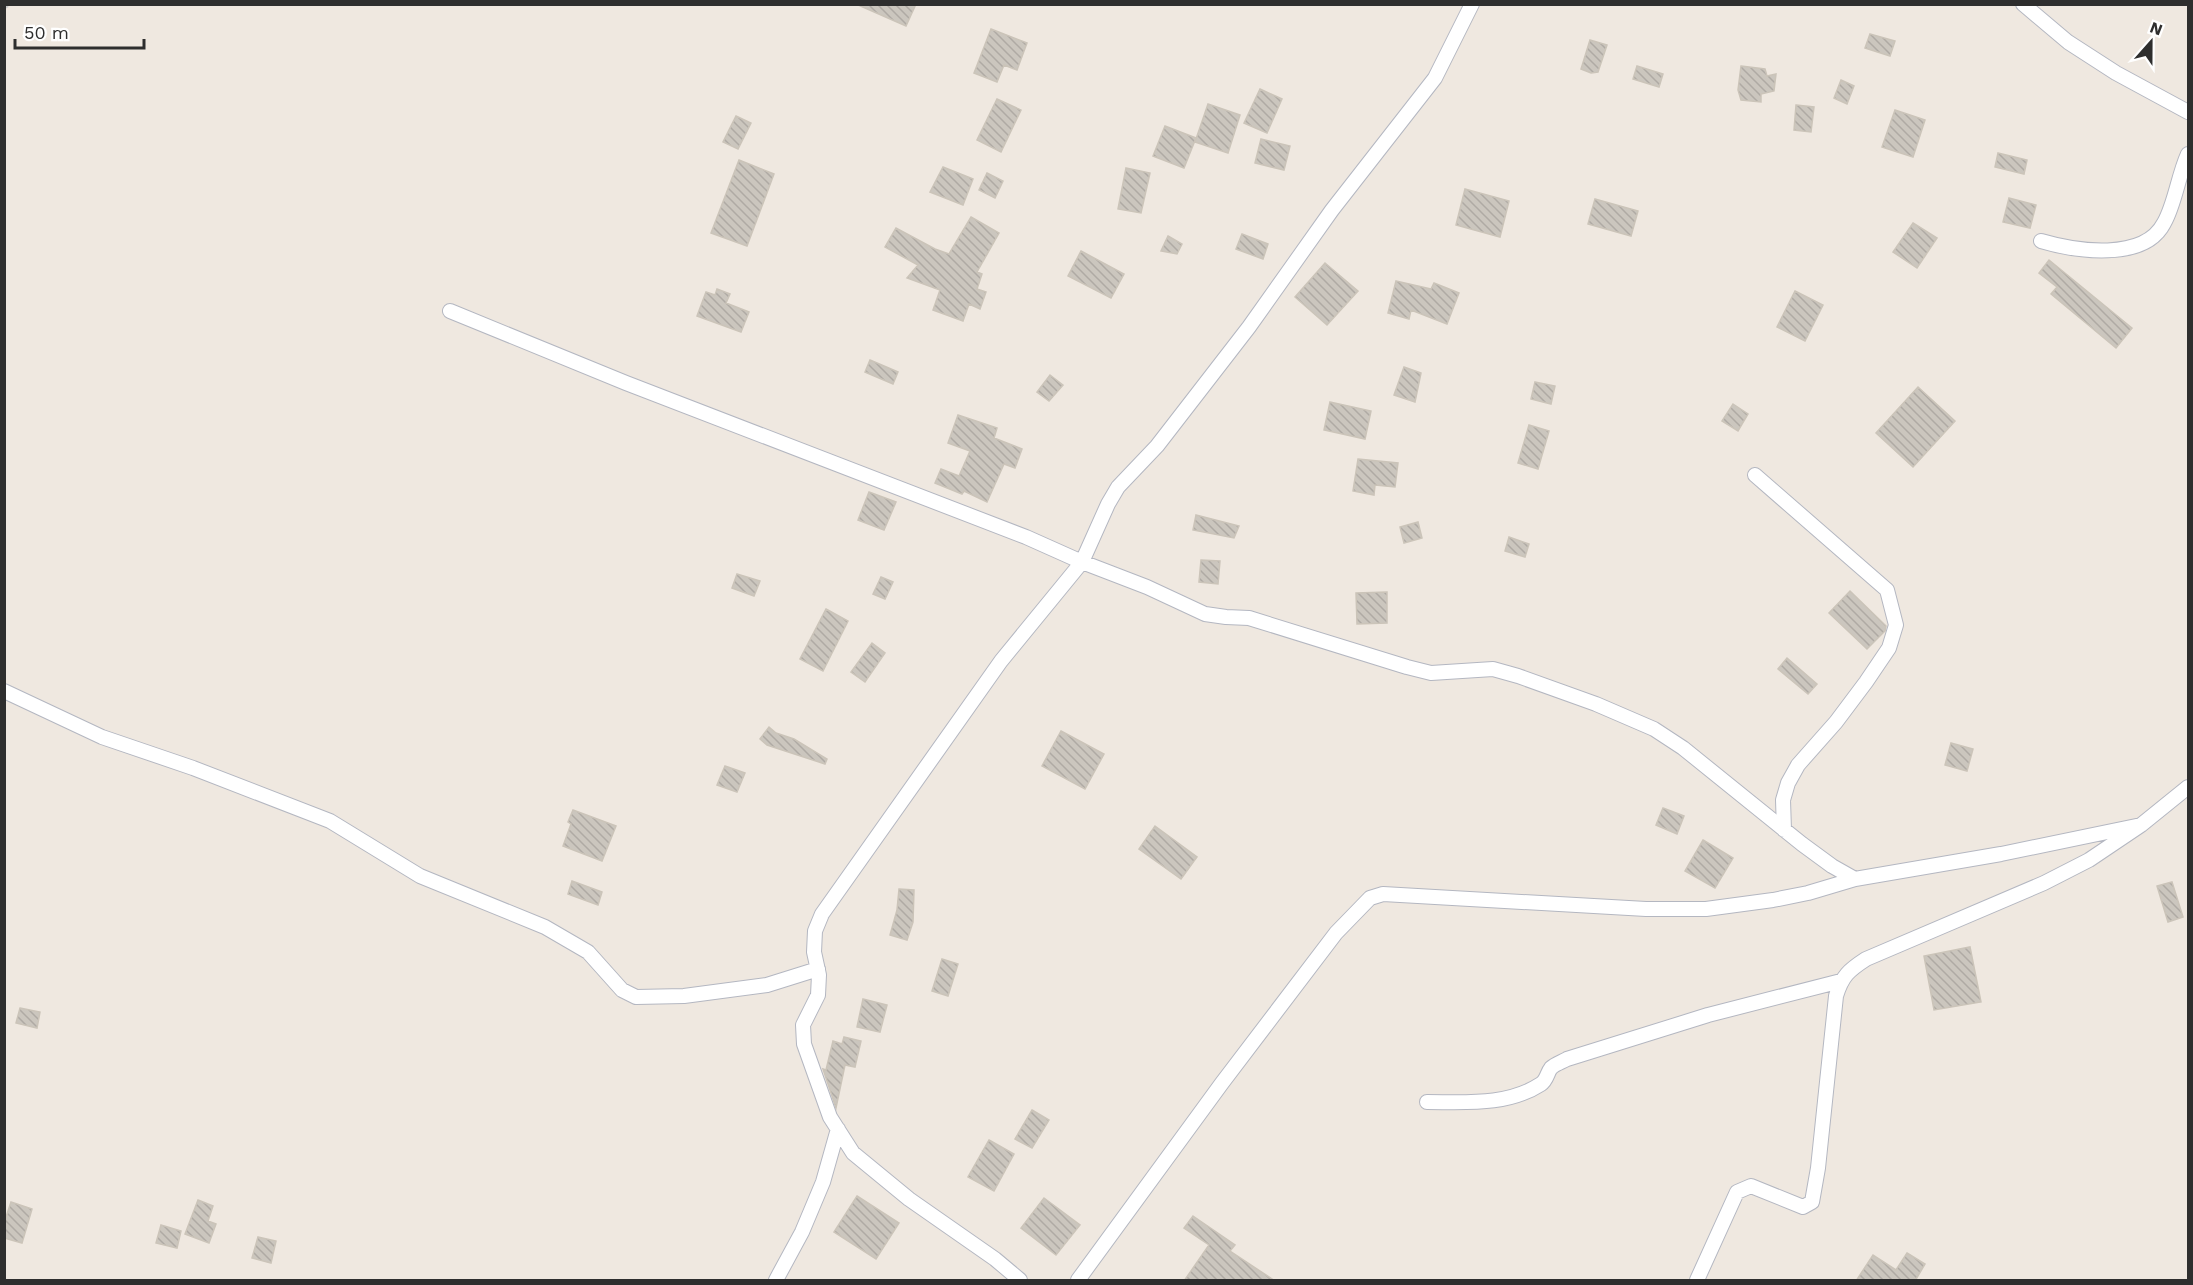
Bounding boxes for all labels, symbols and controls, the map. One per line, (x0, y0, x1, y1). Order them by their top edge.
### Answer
scale bar (15, 12, 144, 50)
north arrow (2121, 12, 2181, 72)
text: N (2147, 17, 2165, 39)
text: 50 m (24, 22, 69, 43)

